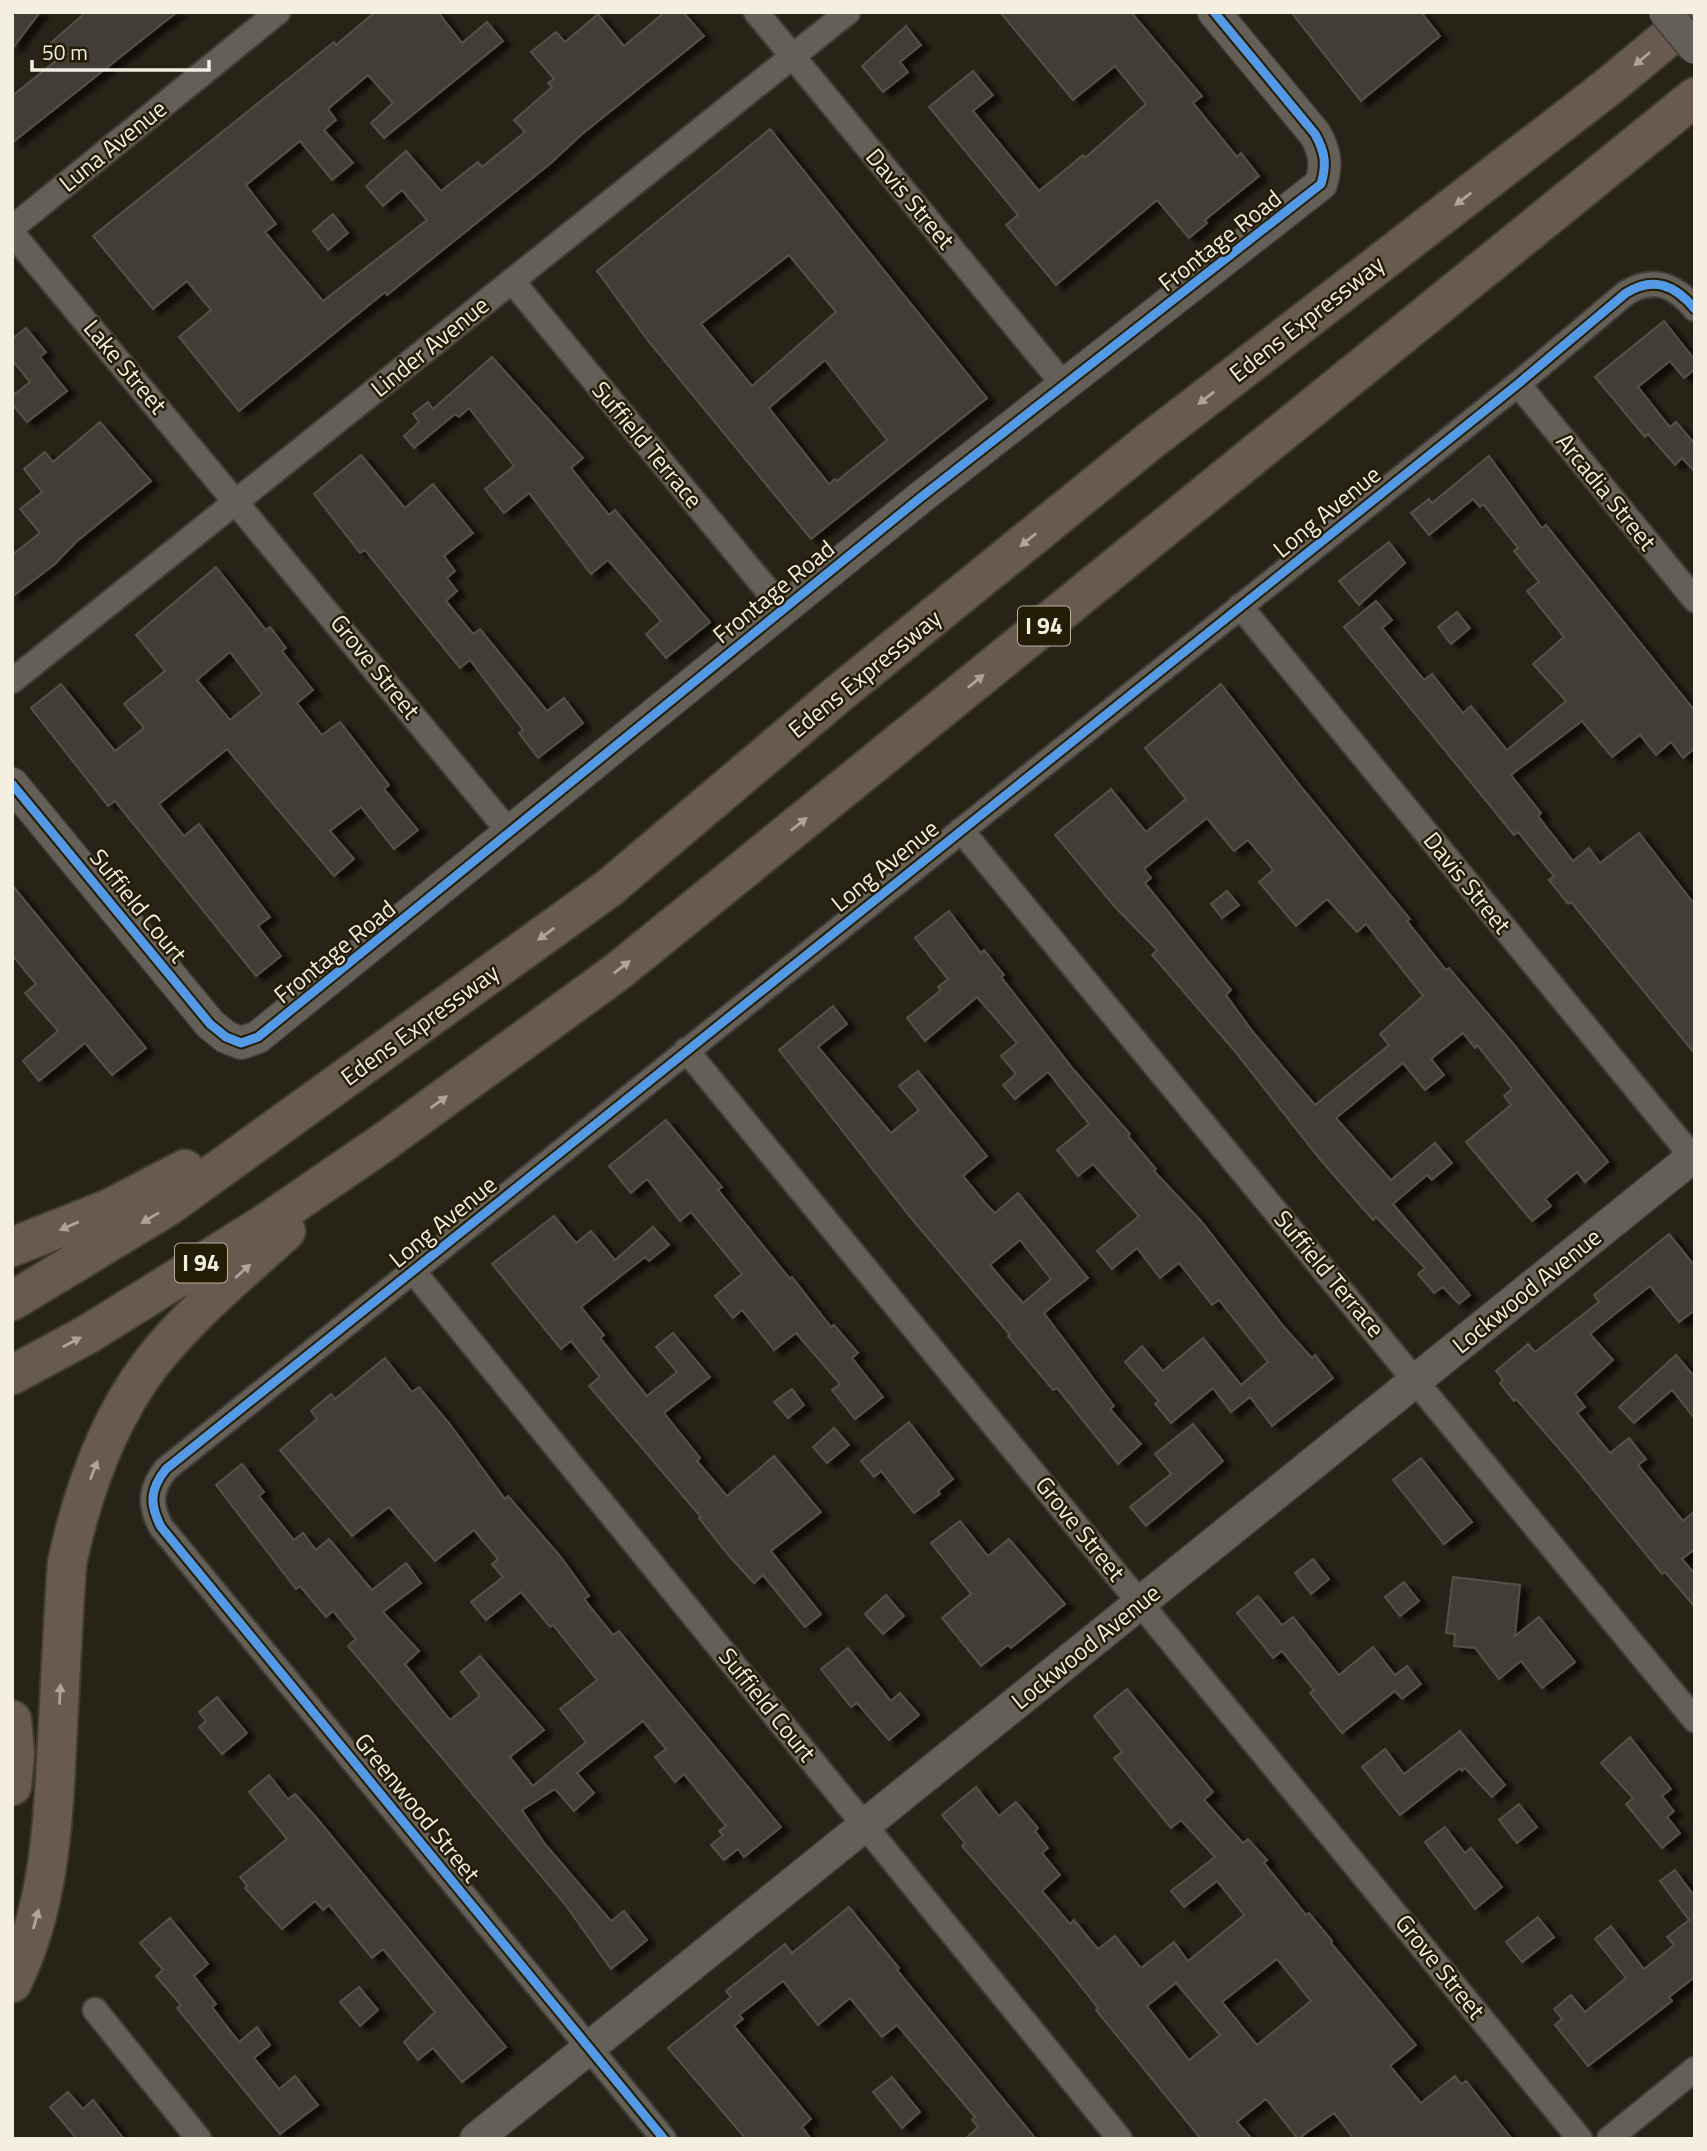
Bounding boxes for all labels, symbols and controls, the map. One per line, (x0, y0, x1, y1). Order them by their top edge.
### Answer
scale bar (32, 28, 208, 72)
text: 50 m (42, 36, 88, 68)
one-way arrow (1634, 51, 1652, 66)
street label: Luna Avenue (51, 91, 174, 200)
street label: Davis Street (858, 140, 964, 257)
street label: Frontage Road (1150, 181, 1289, 300)
one-way arrow (1454, 191, 1472, 205)
street label: Edens Expressway (1221, 246, 1392, 390)
street label: Linder Avenue (362, 287, 496, 405)
street label: Lake Street (75, 311, 177, 422)
street label: Suffield Terrace (584, 373, 712, 516)
one-way arrow (1197, 391, 1215, 406)
street label: Arcadia Street (1548, 425, 1666, 558)
street label: Long Avenue (1265, 456, 1388, 566)
street label: Frontage Road (705, 531, 842, 652)
one-way arrow (1020, 533, 1038, 548)
street label: Edens Expressway (780, 600, 949, 746)
street label: Grove Street (322, 606, 430, 727)
road number: I 94 (1018, 606, 1070, 646)
one-way arrow (967, 674, 984, 689)
street label: Long Avenue (823, 810, 946, 920)
one-way arrow (791, 817, 808, 832)
street label: Davis Street (1415, 823, 1521, 942)
street label: Suffield Court (82, 841, 196, 971)
street label: Frontage Road (266, 891, 403, 1012)
one-way arrow (537, 927, 555, 941)
street label: Edens Expressway (333, 954, 506, 1094)
one-way arrow (613, 960, 631, 975)
one-way arrow (430, 1095, 448, 1109)
street label: Long Avenue (381, 1166, 504, 1276)
street label: Suffield Terrace (1266, 1202, 1394, 1345)
one-way arrow (140, 1212, 159, 1224)
street label: Lockwood Avenue (1444, 1219, 1609, 1362)
one-way arrow (58, 1220, 79, 1231)
road number: I 94 (175, 1244, 227, 1282)
one-way arrow (234, 1263, 251, 1279)
one-way arrow (63, 1337, 83, 1349)
one-way arrow (88, 1460, 99, 1481)
street label: Grove Street (1027, 1468, 1135, 1589)
street label: Lockwood Avenue (1003, 1575, 1168, 1718)
street label: Suffield Court (711, 1640, 825, 1770)
one-way arrow (54, 1682, 65, 1704)
street label: Greenwood Street (346, 1725, 490, 1890)
street label: Grove Street (1387, 1906, 1495, 2027)
one-way arrow (32, 1909, 42, 1930)

